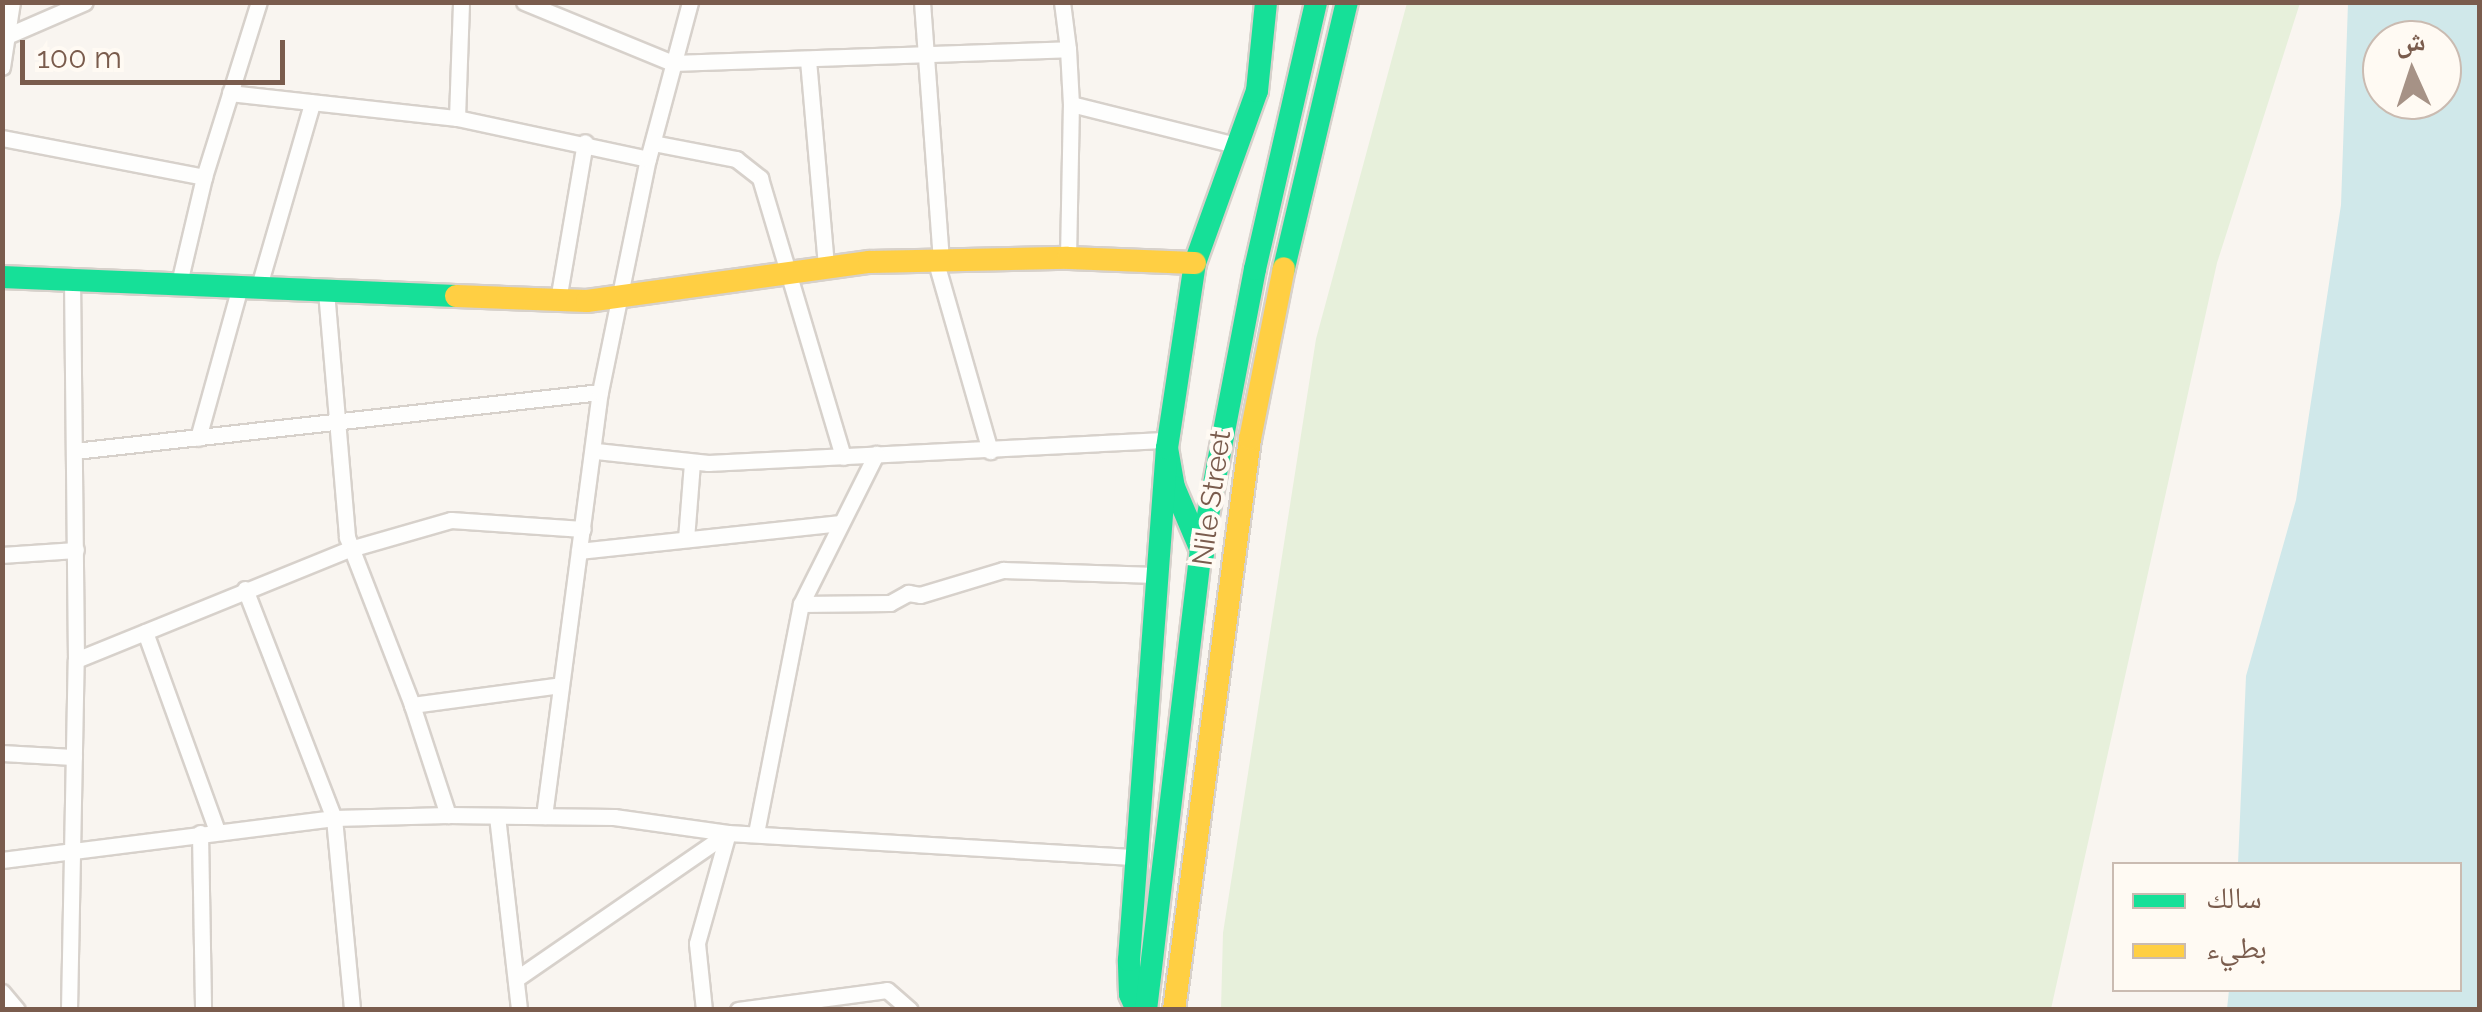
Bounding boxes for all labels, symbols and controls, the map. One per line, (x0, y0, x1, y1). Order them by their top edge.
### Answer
scale bar (25, 20, 290, 82)
north arrow (2362, 20, 2462, 120)
text: ش (2395, 24, 2426, 59)
text: 100 m (37, 40, 122, 75)
street label: Nile Street (1186, 428, 1238, 568)
legend (2112, 862, 2462, 992)
text: سالك (2206, 880, 2262, 915)
text: بطيء (2206, 930, 2267, 965)

